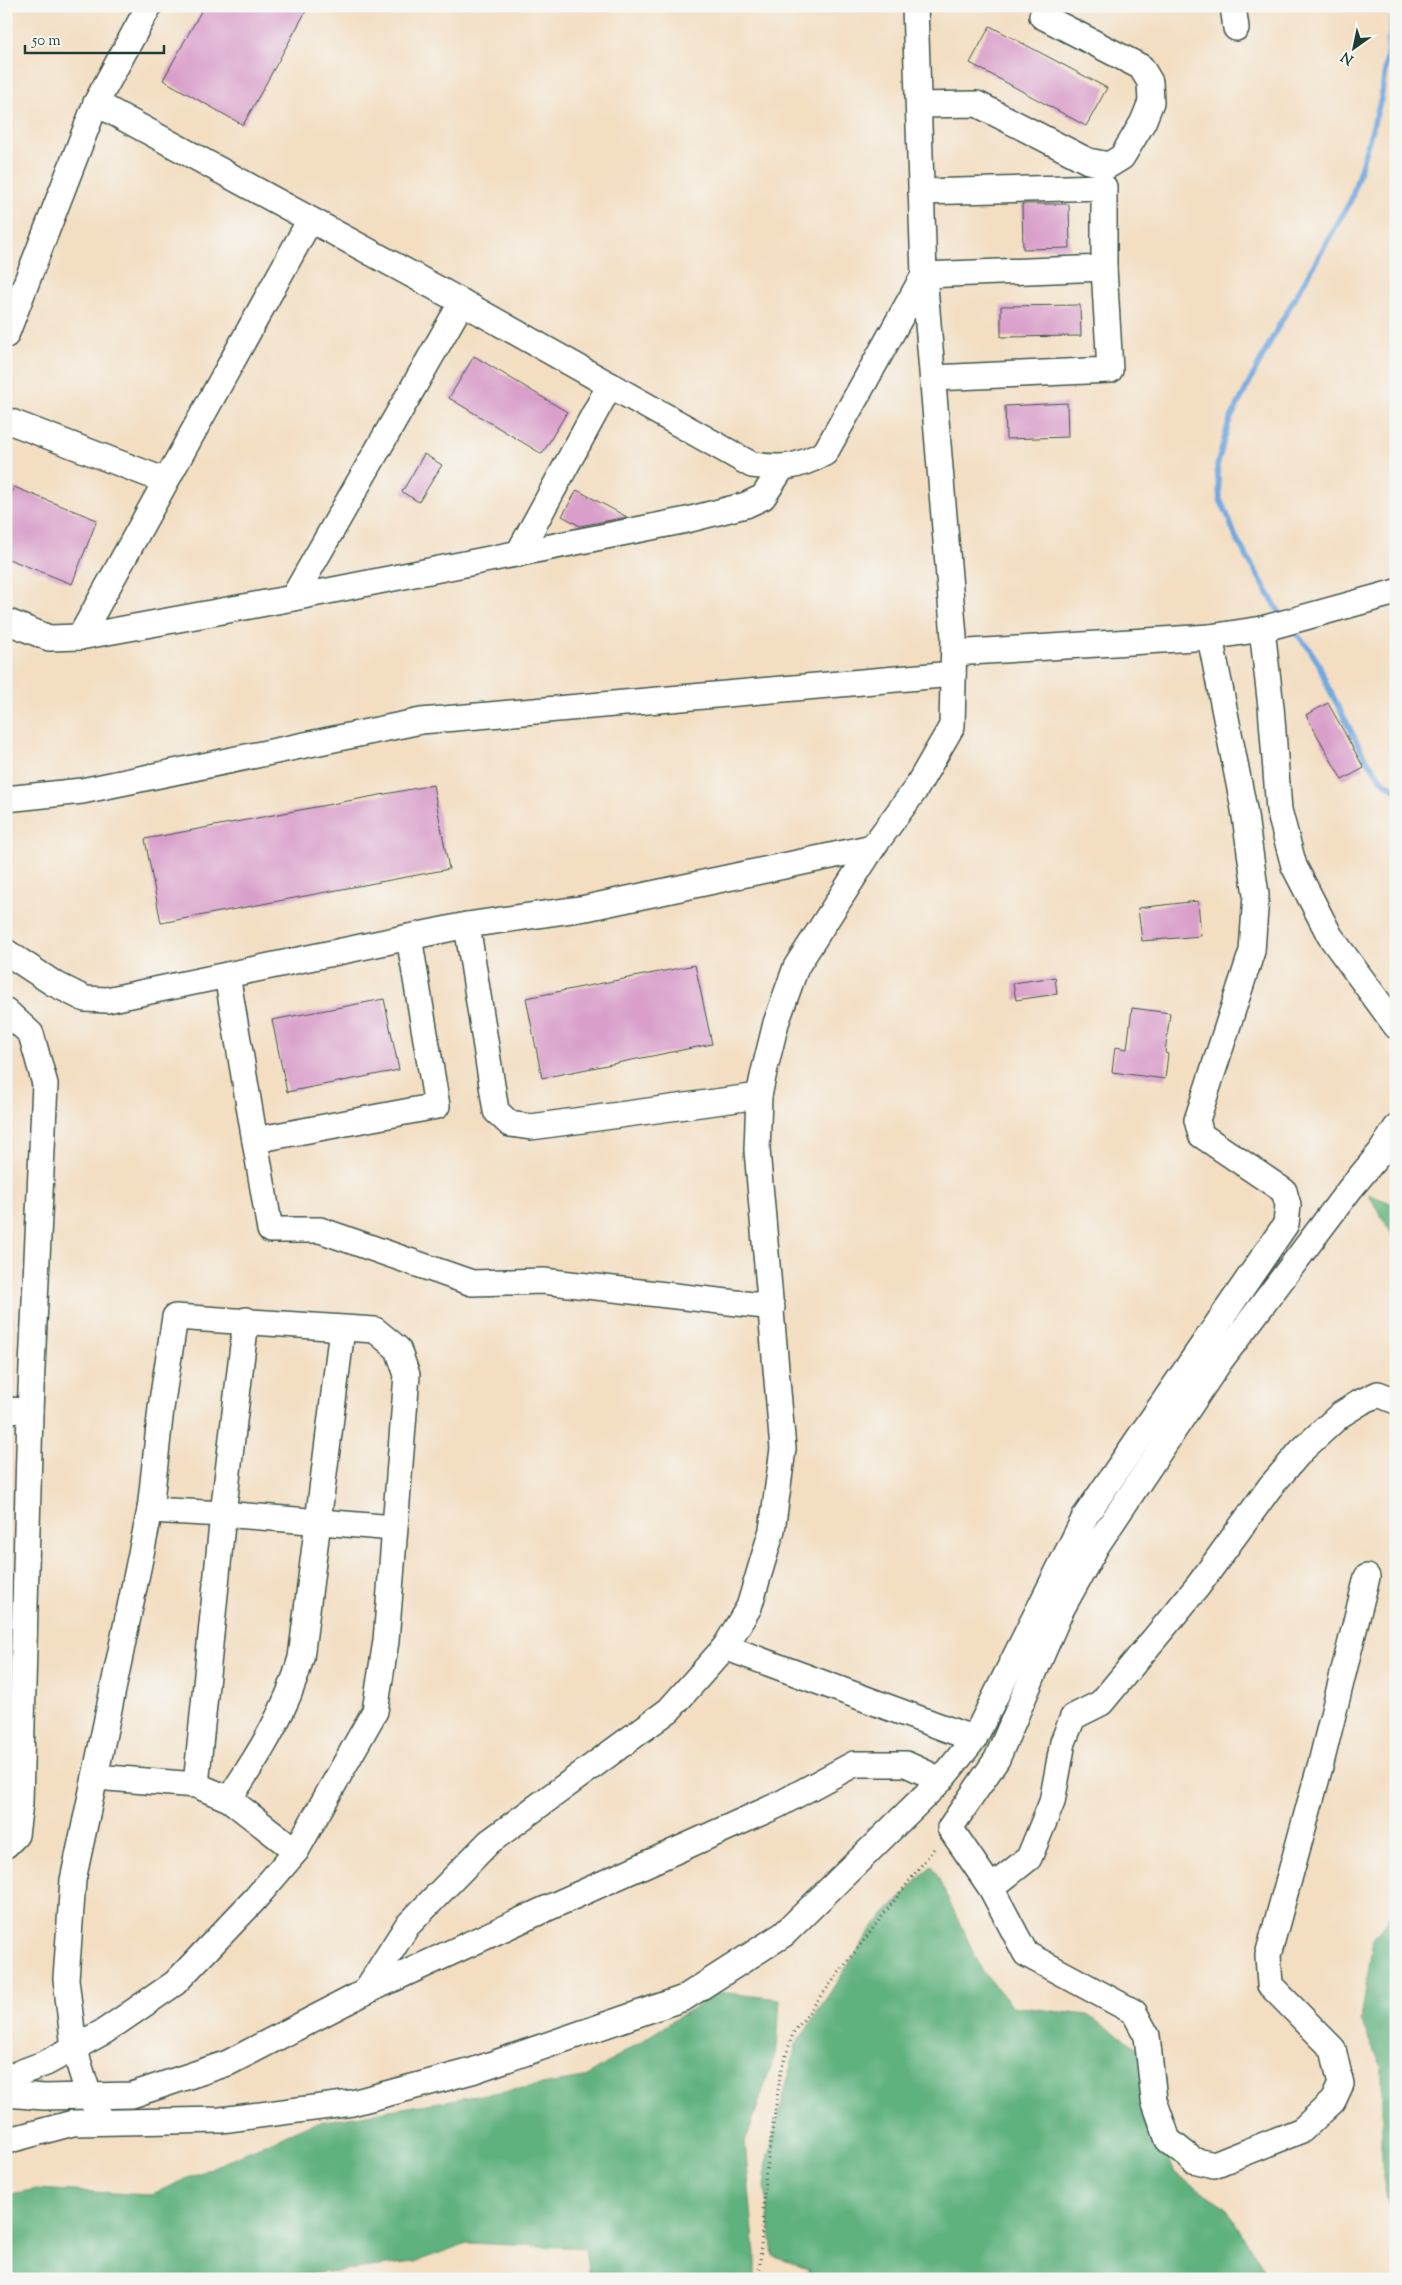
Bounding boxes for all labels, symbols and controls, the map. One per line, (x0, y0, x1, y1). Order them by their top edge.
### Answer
scale bar (25, 22, 164, 54)
north arrow (1330, 22, 1380, 72)
text: 50 m (31, 31, 61, 52)
text: N (1338, 46, 1358, 69)

